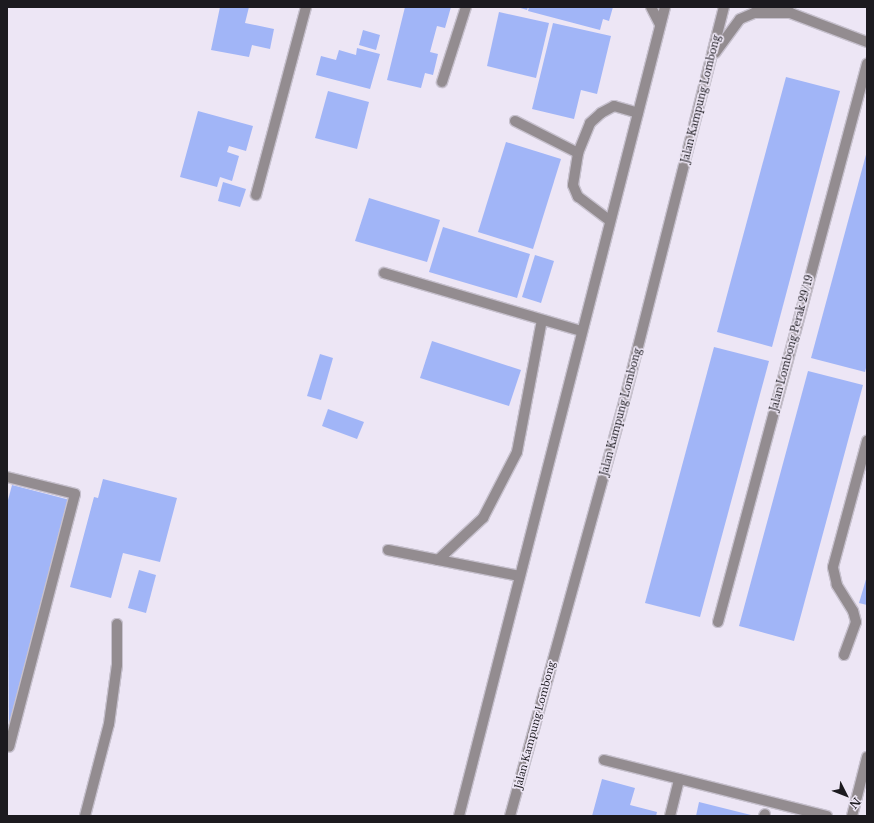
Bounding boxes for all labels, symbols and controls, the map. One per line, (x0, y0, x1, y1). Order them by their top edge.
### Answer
street label: Jalan Kampung Lombong (679, 34, 723, 164)
street label: Jalan Lombong Perak 29/19 (768, 273, 816, 413)
street label: Jalan Kampung Lombong (598, 347, 644, 477)
street label: Jalan Kampung Lombong (512, 660, 558, 790)
north arrow (826, 775, 866, 815)
text: N (846, 795, 864, 812)

